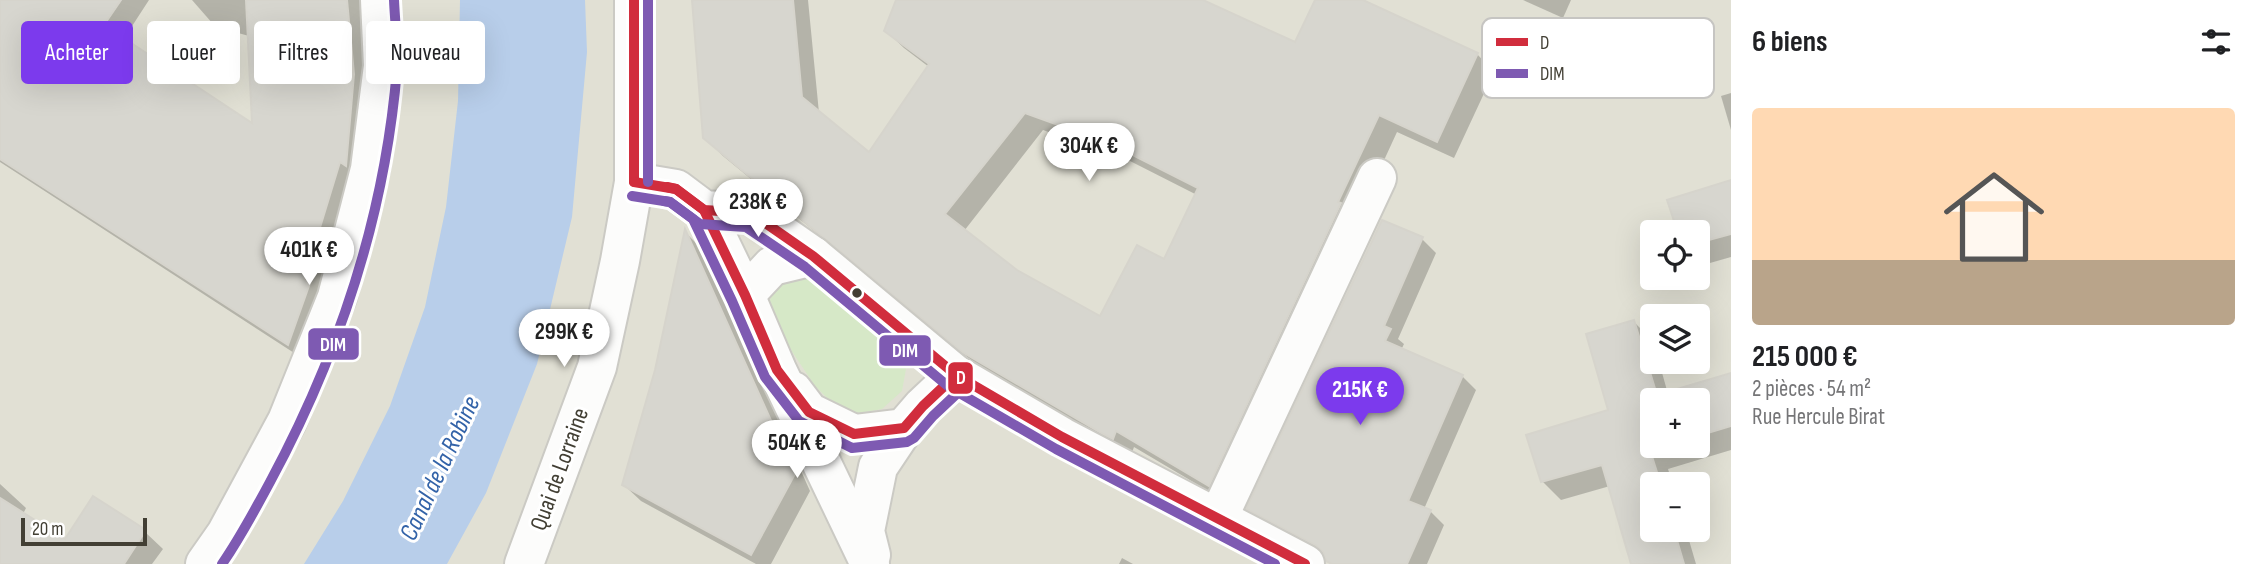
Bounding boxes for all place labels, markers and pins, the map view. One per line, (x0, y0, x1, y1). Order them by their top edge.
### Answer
pin: 304K € (1032, 124, 1146, 183)
pin: 238K € (701, 180, 815, 239)
pin: 401K € (252, 228, 366, 287)
unlabelled marker (850, 286, 864, 300)
pin: 299K € (507, 310, 621, 369)
pin: 215K € (1303, 368, 1417, 427)
pin: 504K € (740, 420, 854, 480)

